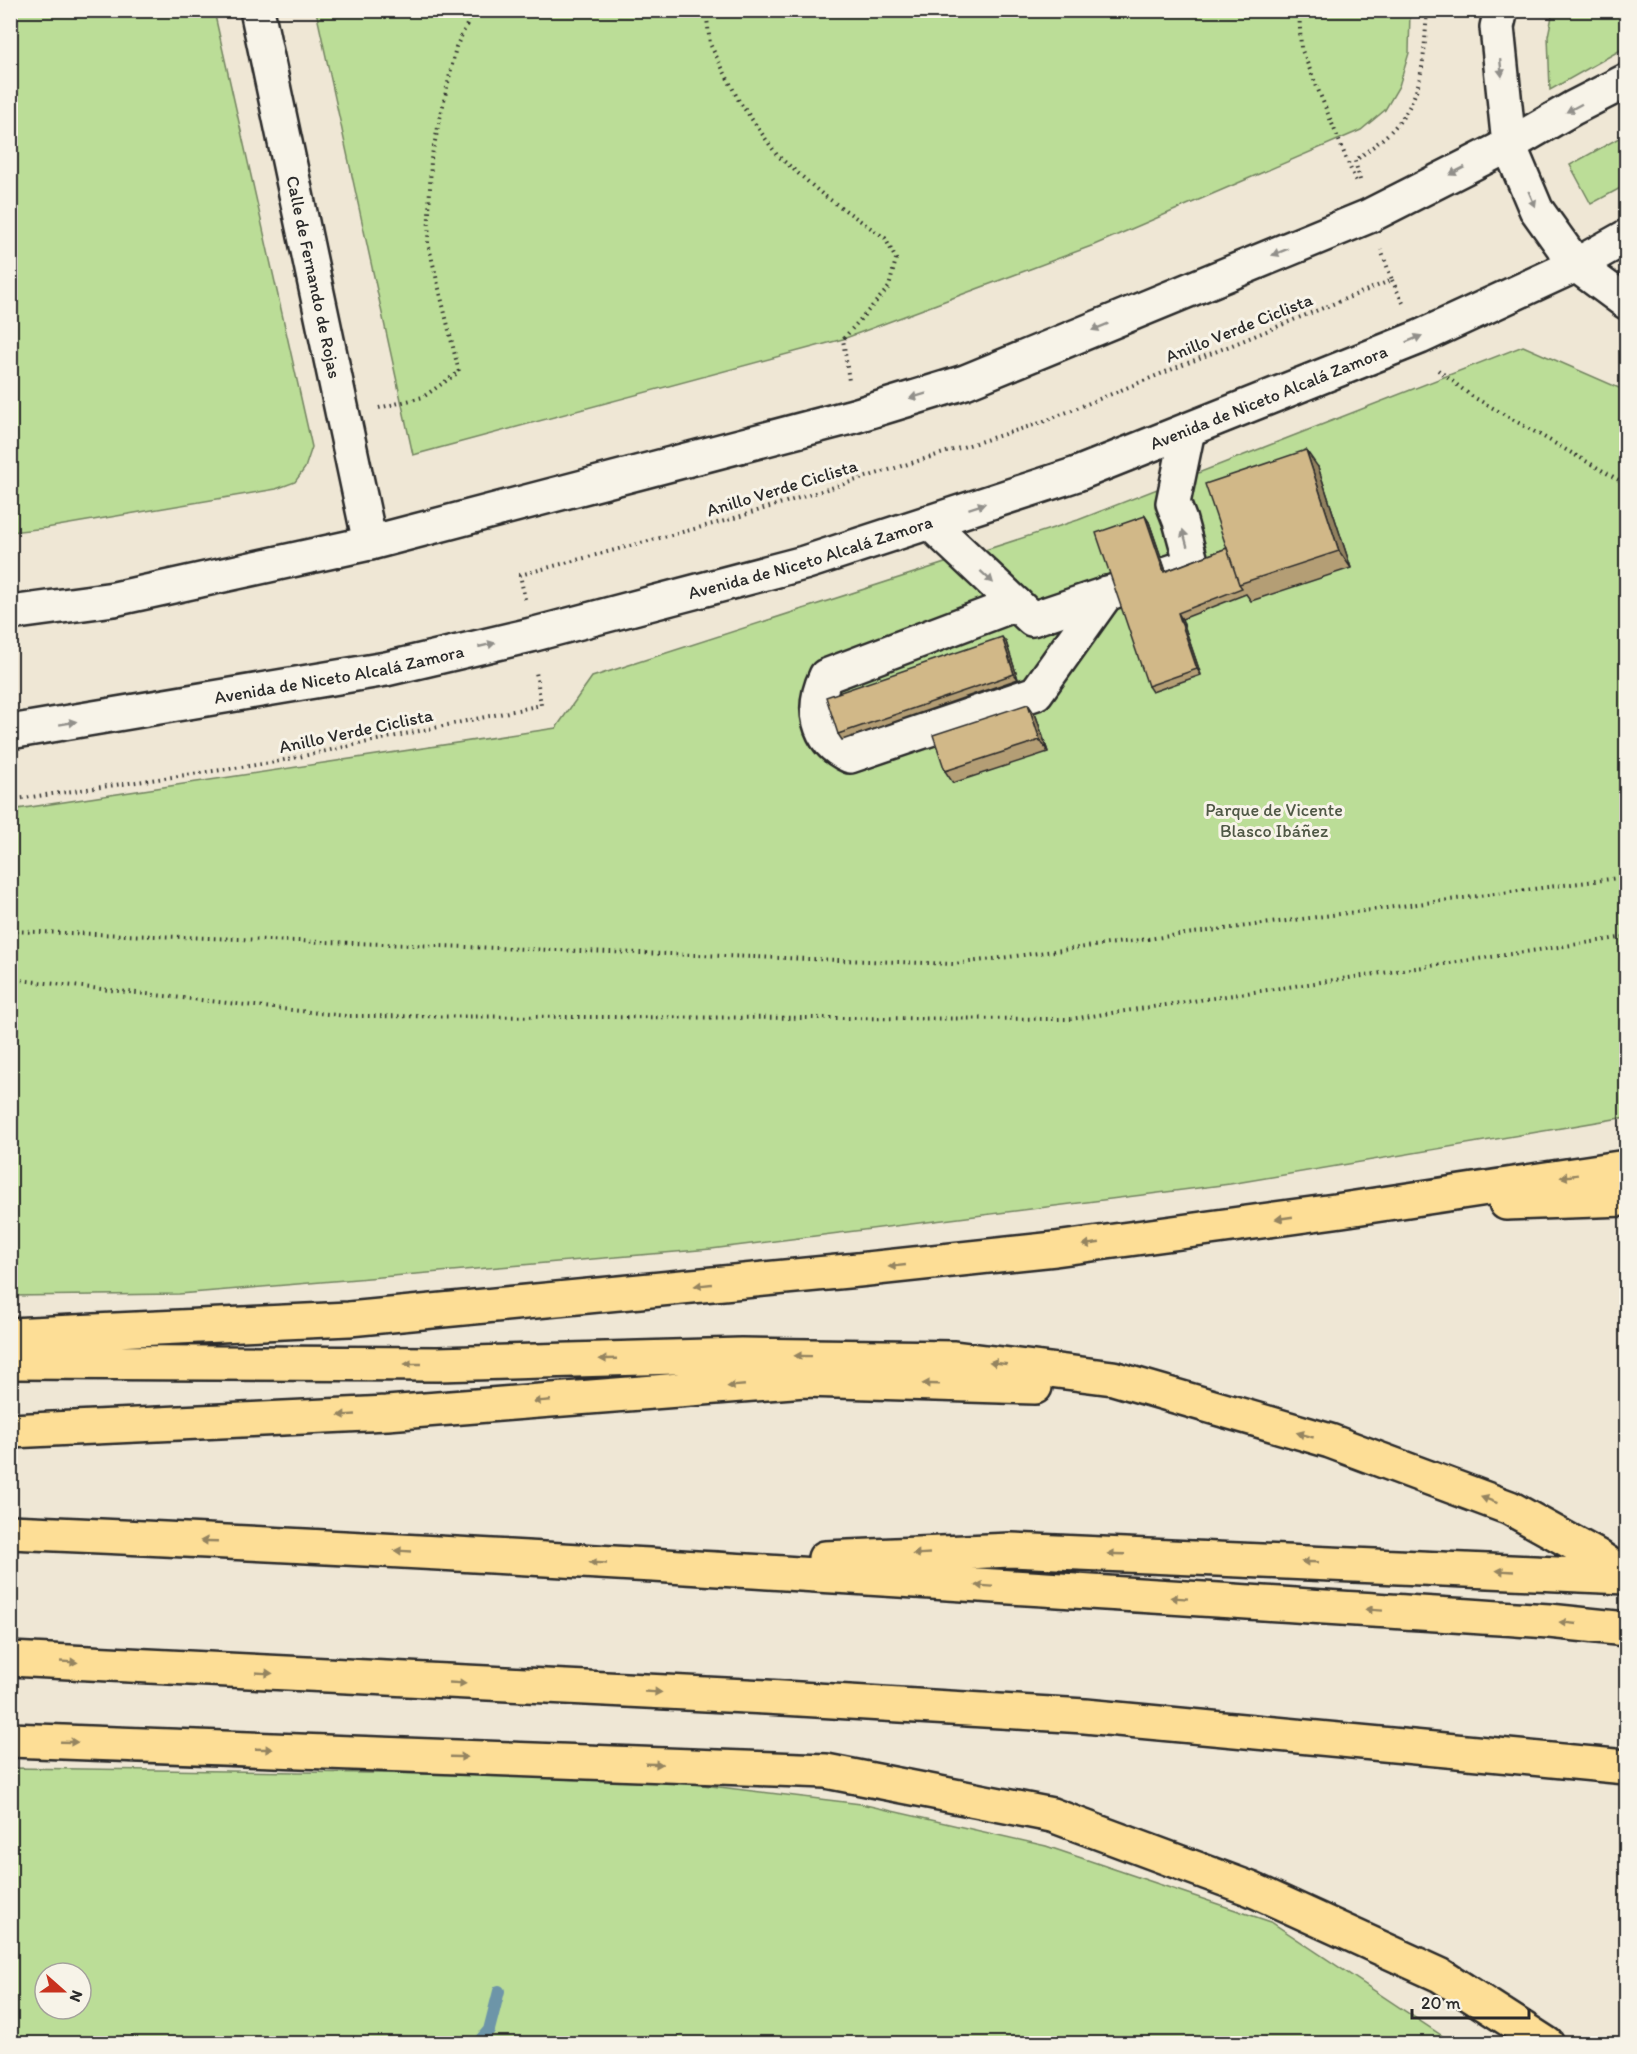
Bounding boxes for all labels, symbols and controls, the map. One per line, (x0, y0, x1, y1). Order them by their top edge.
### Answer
one-way arrow (1496, 59, 1506, 78)
one-way arrow (1566, 103, 1583, 113)
one-way arrow (1449, 166, 1466, 176)
street label: Calle de Fernando de Rojas (281, 174, 346, 380)
one-way arrow (1527, 190, 1537, 208)
one-way arrow (1271, 248, 1289, 257)
street label: Anillo Verde Ciclista (1162, 288, 1316, 368)
one-way arrow (1091, 323, 1109, 332)
one-way arrow (1405, 334, 1423, 343)
street label: Avenida de Niceto Alcalá Zamora (1147, 340, 1391, 455)
one-way arrow (909, 392, 927, 401)
street label: Anillo Verde Ciclista (704, 454, 861, 521)
one-way arrow (968, 501, 986, 511)
street label: Avenida de Niceto Alcalá Zamora (686, 511, 935, 604)
one-way arrow (1180, 529, 1189, 547)
one-way arrow (979, 570, 994, 583)
street label: Avenida de Niceto Alcalá Zamora (212, 640, 466, 709)
one-way arrow (478, 640, 497, 649)
street label: Anillo Verde Ciclista (277, 704, 436, 758)
one-way arrow (59, 718, 78, 727)
park label: Parque de Vicente Blasco Ibáñez (1205, 799, 1343, 842)
one-way arrow (1559, 1171, 1578, 1180)
one-way arrow (1275, 1213, 1294, 1222)
one-way arrow (1081, 1240, 1100, 1249)
one-way arrow (888, 1261, 907, 1270)
one-way arrow (694, 1280, 713, 1290)
one-way arrow (794, 1351, 813, 1361)
one-way arrow (599, 1354, 618, 1364)
one-way arrow (404, 1359, 423, 1369)
one-way arrow (988, 1359, 1007, 1368)
one-way arrow (921, 1379, 940, 1389)
one-way arrow (727, 1381, 746, 1390)
one-way arrow (532, 1396, 551, 1406)
one-way arrow (338, 1411, 357, 1420)
one-way arrow (1296, 1429, 1315, 1439)
one-way arrow (1480, 1494, 1498, 1504)
one-way arrow (199, 1536, 218, 1545)
one-way arrow (394, 1547, 413, 1556)
one-way arrow (911, 1549, 930, 1558)
one-way arrow (1106, 1549, 1125, 1559)
one-way arrow (588, 1558, 607, 1567)
one-way arrow (1301, 1558, 1320, 1567)
one-way arrow (1496, 1567, 1515, 1576)
one-way arrow (975, 1582, 994, 1591)
one-way arrow (1170, 1594, 1189, 1603)
one-way arrow (1364, 1606, 1383, 1615)
one-way arrow (1559, 1618, 1578, 1628)
one-way arrow (59, 1657, 78, 1667)
one-way arrow (254, 1668, 273, 1677)
one-way arrow (449, 1678, 468, 1687)
one-way arrow (644, 1687, 663, 1696)
one-way arrow (59, 1737, 78, 1747)
one-way arrow (254, 1745, 273, 1754)
one-way arrow (449, 1752, 468, 1762)
one-way arrow (644, 1760, 663, 1769)
north arrow (33, 1961, 93, 2021)
scale bar (1412, 1982, 1529, 2020)
text: N (66, 1988, 87, 2005)
text: 20 m (1421, 1992, 1461, 2014)

